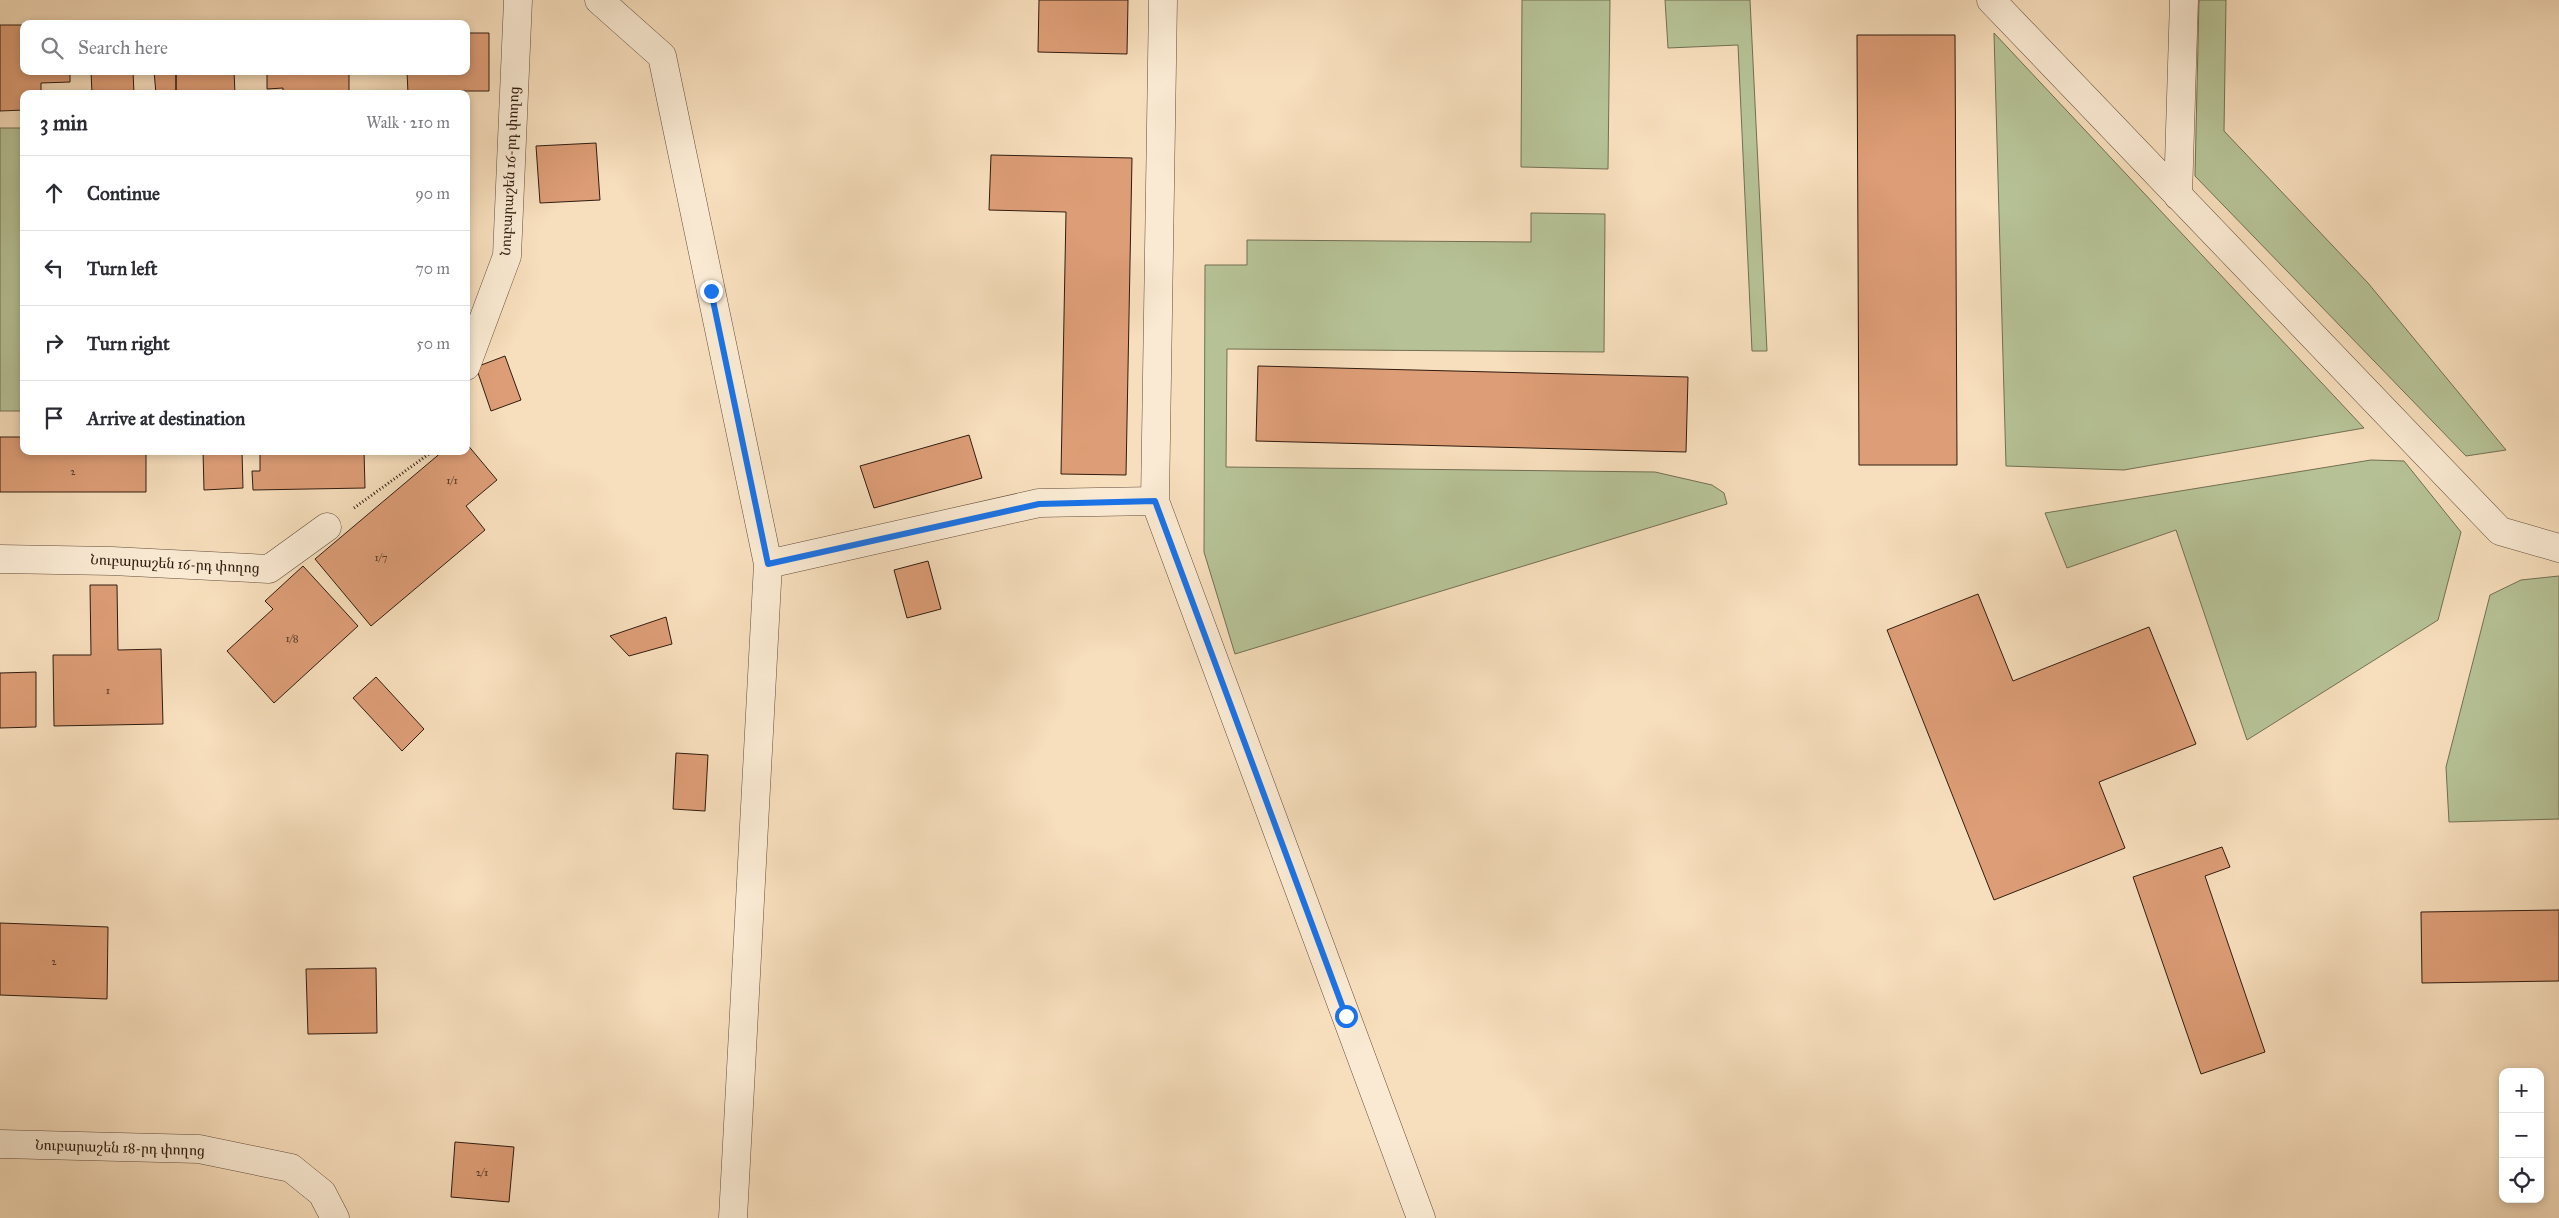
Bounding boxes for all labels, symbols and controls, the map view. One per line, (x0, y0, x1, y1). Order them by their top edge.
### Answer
search box (20, 20, 470, 75)
icon: search (38, 34, 66, 62)
text: Search here (78, 36, 168, 59)
street label: Նուբարաշեն 16-րդ փողոց (497, 86, 523, 256)
text: 3 min (40, 110, 88, 136)
text: Walk · 210 m (366, 113, 450, 132)
icon: ahead (40, 179, 68, 207)
text: Continue (87, 182, 160, 205)
text: 90 m (415, 184, 450, 203)
icon: left (40, 254, 68, 282)
text: Turn left (87, 257, 157, 280)
text: 70 m (415, 259, 450, 278)
route end (700, 280, 723, 303)
icon: right (40, 329, 68, 357)
text: Turn right (87, 332, 170, 355)
text: 50 m (416, 334, 450, 353)
icon: arrive (40, 404, 68, 432)
text: Arrive at destination (87, 407, 245, 430)
house number: 2 (70, 465, 76, 478)
house number: 1/1 (446, 474, 458, 487)
street label: Նուբարաշեն 16-րդ փողոց (90, 551, 260, 577)
house number: 1/7 (374, 551, 388, 564)
house number: 1/8 (285, 632, 299, 645)
house number: 1 (106, 684, 110, 697)
house number: 2 (51, 955, 57, 968)
route start (1335, 1005, 1358, 1028)
map controls (2499, 1068, 2544, 1203)
button: + (2499, 1068, 2544, 1113)
button: − (2499, 1113, 2544, 1158)
street label: Նուբարաշեն 18-րդ փողոց (35, 1137, 205, 1159)
button: locate (2499, 1158, 2544, 1203)
house number: 2/1 (476, 1166, 488, 1179)

